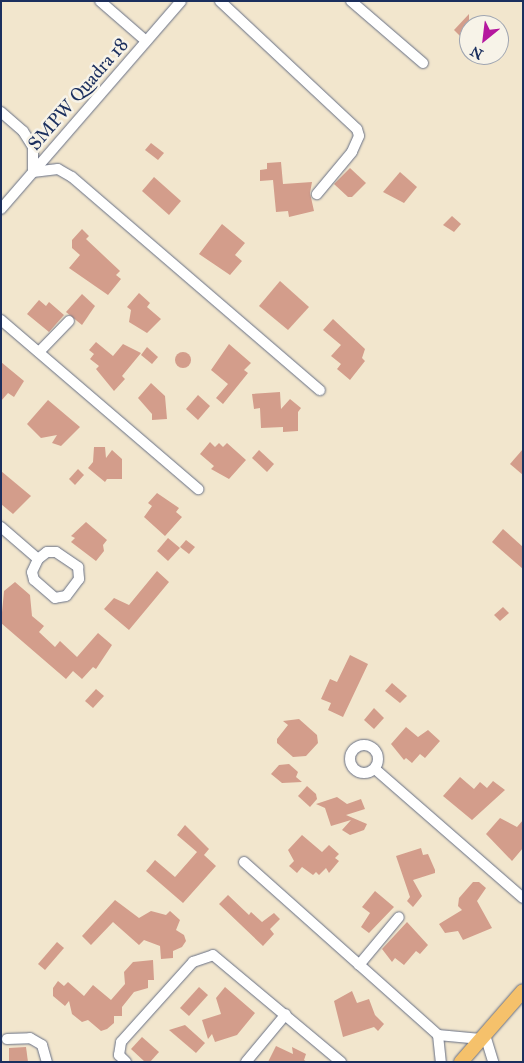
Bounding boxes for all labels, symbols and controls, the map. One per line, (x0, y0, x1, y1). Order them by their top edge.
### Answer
north arrow (459, 15, 509, 65)
street label: SMPW Quadra 18 (23, 33, 133, 155)
text: N (468, 42, 486, 63)

